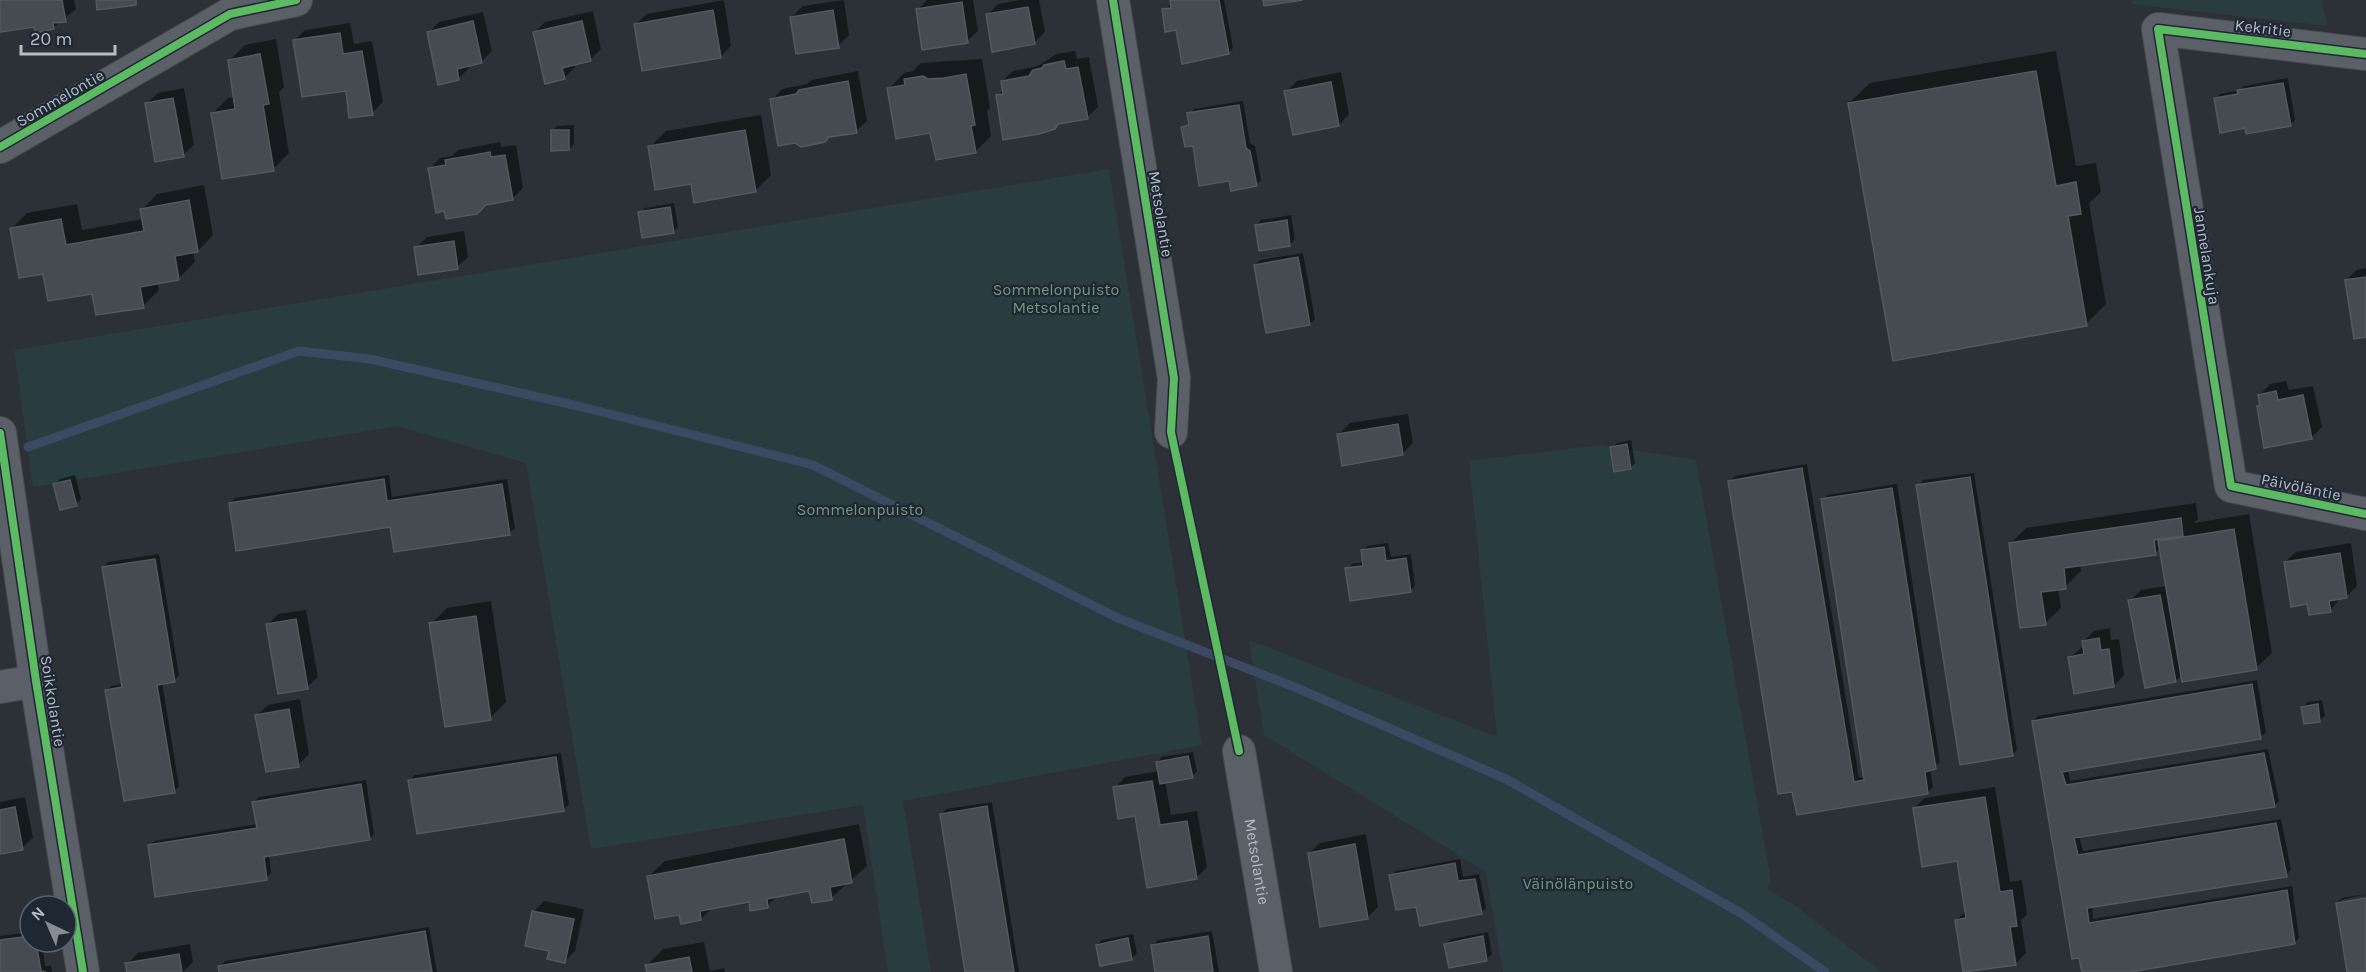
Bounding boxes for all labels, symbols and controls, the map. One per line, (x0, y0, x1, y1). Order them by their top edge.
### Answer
street label: Kekritie (2234, 15, 2292, 41)
scale bar (21, 18, 116, 56)
text: 20 m (30, 28, 72, 50)
street label: Sommelontie (13, 65, 107, 131)
street label: Metsolantie (1145, 170, 1177, 258)
street label: Jannelankuja (2190, 206, 2224, 306)
park label: Sommelonpuisto Metsolantie (993, 280, 1119, 317)
street label: Päivöläntie (2259, 469, 2343, 505)
park label: Sommelonpuisto (797, 500, 923, 519)
street label: Soikkolantie (36, 654, 70, 748)
street label: Metsolantie (1241, 817, 1274, 906)
park label: Väinölänpuisto (1523, 874, 1633, 893)
north arrow (18, 894, 78, 954)
text: N (27, 903, 49, 924)

